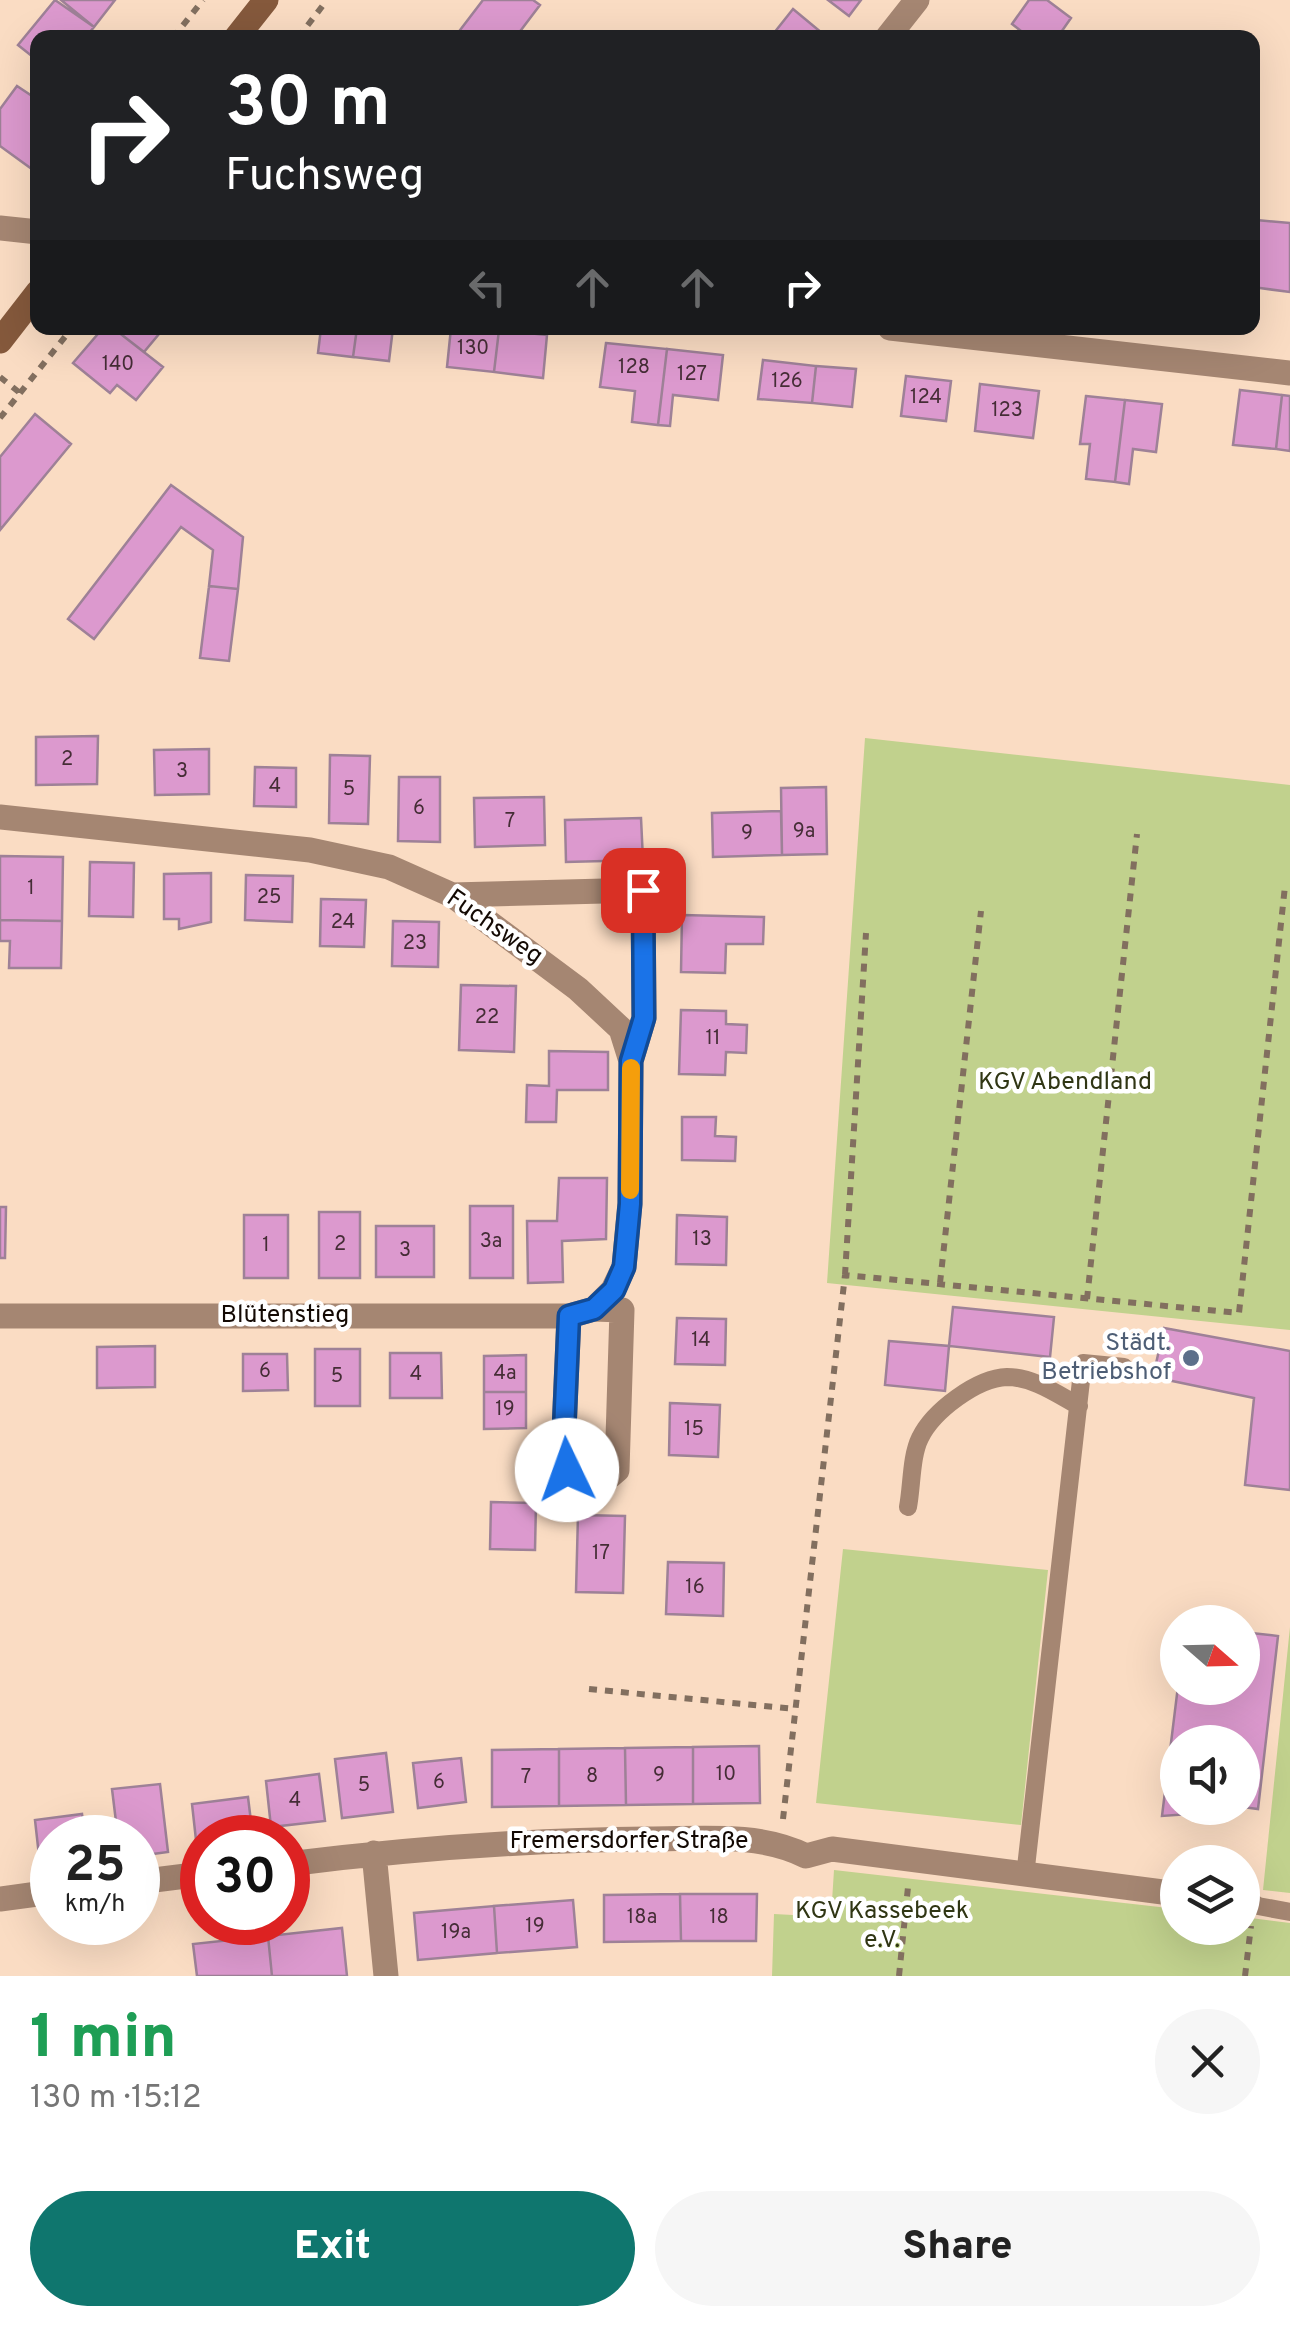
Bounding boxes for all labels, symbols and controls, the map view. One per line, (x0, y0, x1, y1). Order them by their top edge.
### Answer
text: 30 m (225, 62, 391, 151)
icon: right (60, 70, 190, 200)
text: Fuchsweg (225, 149, 424, 206)
icon: left (460, 260, 515, 315)
icon: ahead (565, 260, 620, 315)
icon: ahead (670, 260, 725, 315)
icon: right (775, 260, 830, 315)
house number: 130 (457, 336, 489, 362)
house number: 140 (102, 352, 134, 378)
house number: 128 (618, 355, 650, 381)
house number: 127 (677, 362, 707, 388)
house number: 126 (771, 369, 803, 395)
house number: 124 (910, 385, 942, 411)
house number: 123 (991, 398, 1023, 424)
house number: 2 (61, 747, 73, 773)
house number: 3 (176, 759, 188, 785)
house number: 4 (269, 774, 281, 800)
house number: 5 (343, 777, 355, 803)
house number: 6 (413, 796, 425, 822)
house number: 7 (505, 809, 515, 835)
house number: 9a (793, 819, 815, 845)
house number: 9 (741, 821, 753, 847)
pin (601, 848, 686, 933)
icon: arrive (616, 863, 671, 918)
house number: 1 (27, 876, 35, 902)
street label: Fuchsweg (439, 883, 549, 973)
house number: 25 (257, 885, 281, 911)
house number: 24 (331, 910, 355, 936)
house number: 23 (403, 931, 427, 957)
house number: 22 (475, 1005, 499, 1031)
house number: 11 (706, 1026, 720, 1052)
park label: KGV Abendland (978, 1067, 1152, 1099)
house number: 13 (692, 1227, 712, 1253)
house number: 3a (480, 1229, 502, 1255)
house number: 2 (334, 1232, 346, 1258)
house number: 1 (262, 1233, 270, 1259)
house number: 3 (399, 1238, 411, 1264)
street label: Blütenstieg (221, 1300, 349, 1332)
house number: 14 (691, 1328, 711, 1354)
place label: Städt. Betriebshof (1041, 1328, 1171, 1389)
marker: Städt. Betriebshof (1180, 1347, 1202, 1369)
house number: 6 (259, 1359, 271, 1385)
house number: 4a (494, 1361, 516, 1387)
house number: 4 (410, 1362, 422, 1388)
house number: 5 (331, 1364, 343, 1390)
house number: 19 (495, 1397, 515, 1423)
house number: 15 (684, 1417, 704, 1443)
position arrow (515, 1418, 619, 1522)
house number: 17 (592, 1541, 610, 1567)
house number: 16 (685, 1575, 705, 1601)
north arrow (1160, 1605, 1260, 1705)
map controls (1160, 1605, 1260, 1945)
button: sound (1160, 1725, 1260, 1825)
house number: 10 (716, 1762, 736, 1788)
house number: 9 (653, 1763, 665, 1789)
house number: 8 (586, 1764, 598, 1790)
house number: 7 (521, 1765, 531, 1791)
house number: 6 (433, 1770, 445, 1796)
house number: 5 (358, 1773, 370, 1799)
house number: 4 (289, 1788, 301, 1814)
speed limit sign: 30 (180, 1815, 310, 1945)
street label: Fremersdorfer Straße (510, 1826, 748, 1858)
text: 25 (64, 1836, 126, 1899)
button: layers (1160, 1845, 1260, 1945)
text: km/h (65, 1889, 125, 1921)
park label: KGV Kassebeek e.V. (795, 1896, 969, 1957)
house number: 18a (627, 1905, 657, 1931)
house number: 18 (709, 1905, 729, 1931)
house number: 19 (525, 1914, 545, 1940)
house number: 19a (441, 1920, 471, 1946)
text: 1 min (30, 2003, 177, 2079)
button: close (1155, 2009, 1260, 2114)
text: 130 m · 15:12 (30, 2079, 202, 2119)
button: Exit (30, 2191, 635, 2306)
button: Share (655, 2191, 1260, 2306)

